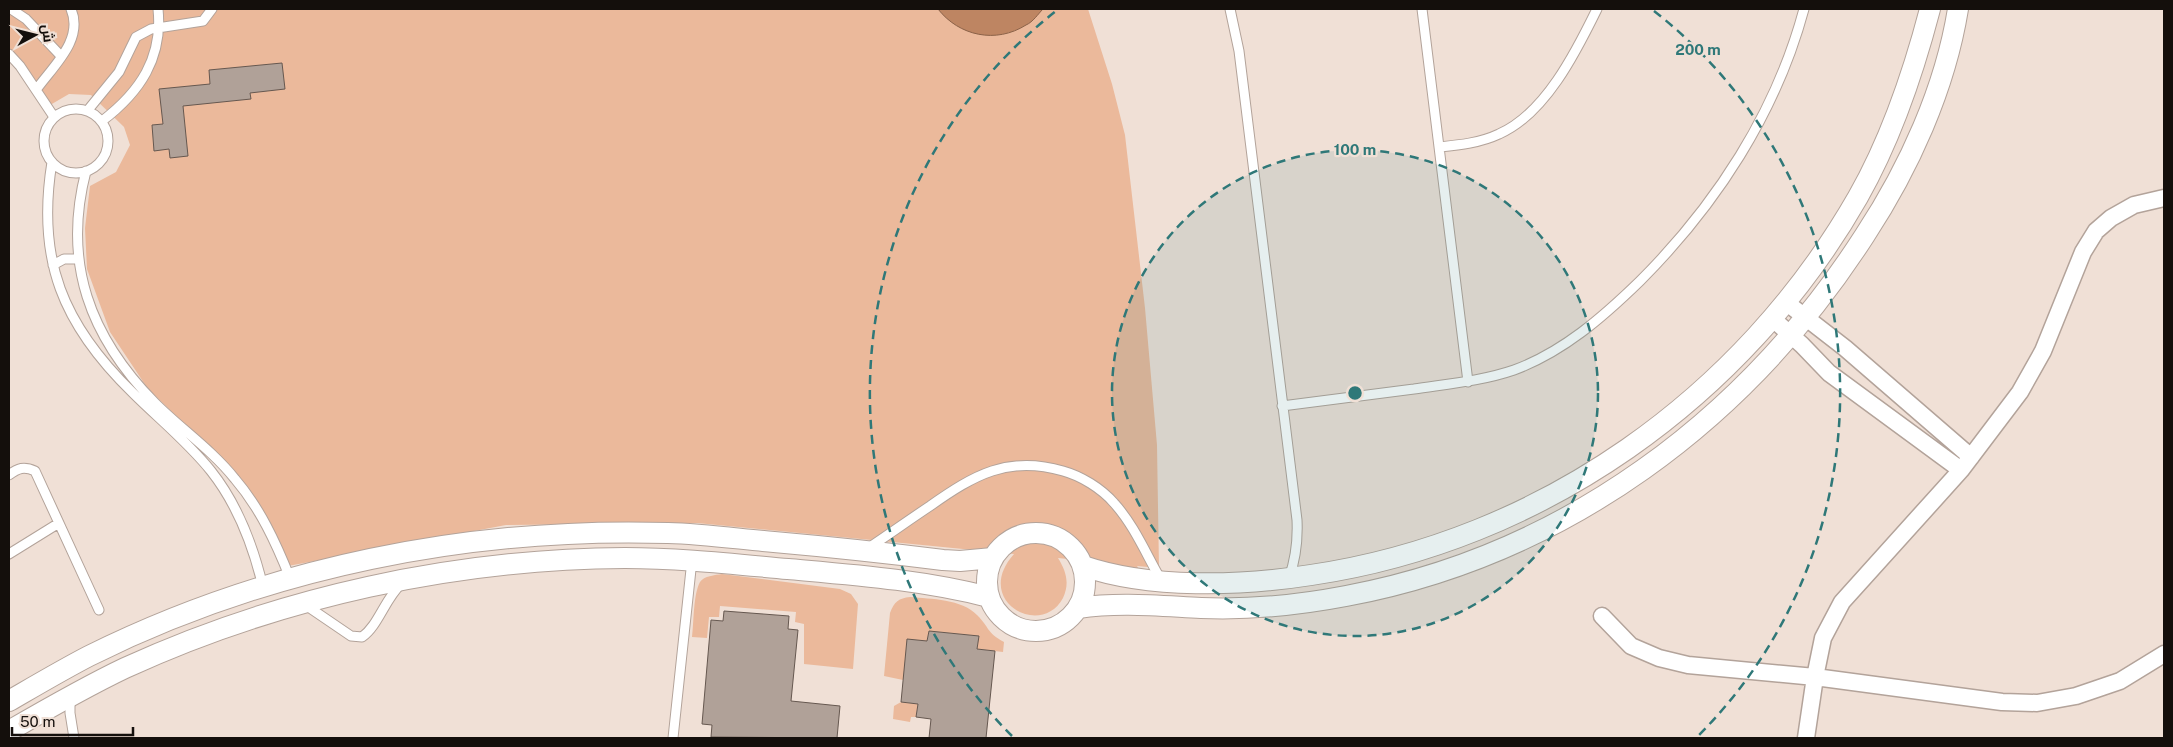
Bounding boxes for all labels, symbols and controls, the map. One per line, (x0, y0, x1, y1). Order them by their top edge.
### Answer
north arrow (10, 10, 60, 60)
text: ش (38, 24, 57, 43)
text: 200 m (1675, 41, 1721, 58)
text: 100 m (1334, 141, 1376, 158)
centre of rings (1346, 384, 1364, 402)
scale bar (12, 704, 134, 736)
text: 50 m (20, 713, 55, 730)

